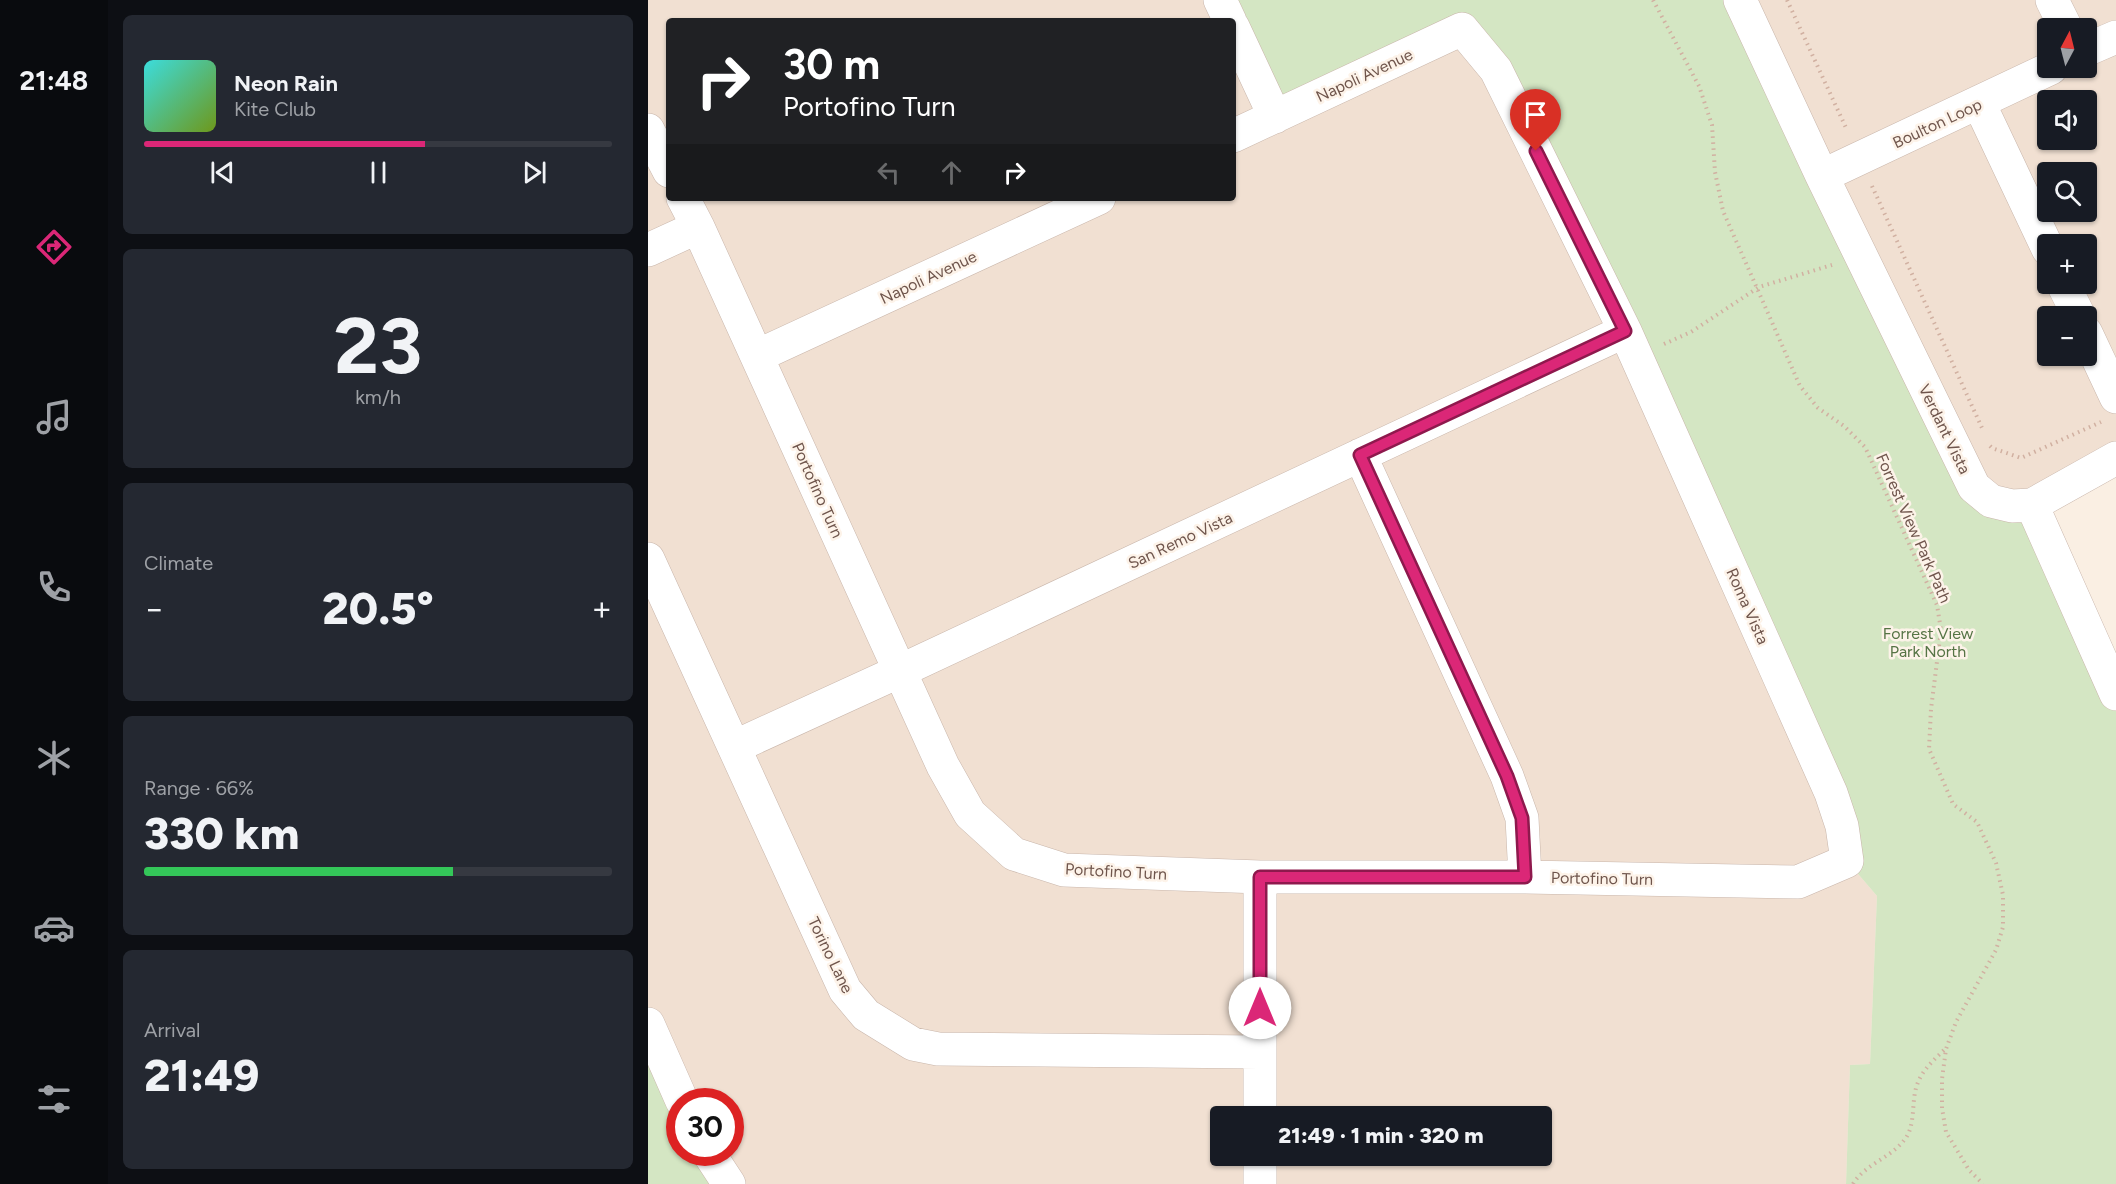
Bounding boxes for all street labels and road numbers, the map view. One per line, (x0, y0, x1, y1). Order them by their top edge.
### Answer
street label: Napoli Avenue (1313, 45, 1416, 106)
street label: Boulton Loop (1890, 95, 1985, 152)
street label: Napoli Avenue (877, 247, 980, 308)
street label: Verdant Vista (1915, 381, 1974, 477)
street label: Portofino Turn (788, 440, 847, 541)
street label: Forrest View Park Path (1872, 451, 1955, 606)
street label: San Remo Vista (1125, 508, 1235, 573)
street label: Roma Vista (1722, 565, 1773, 647)
street label: Portofino Turn (1064, 859, 1168, 884)
street label: Portofino Turn (1551, 868, 1653, 889)
street label: Torino Lane (804, 914, 857, 997)

